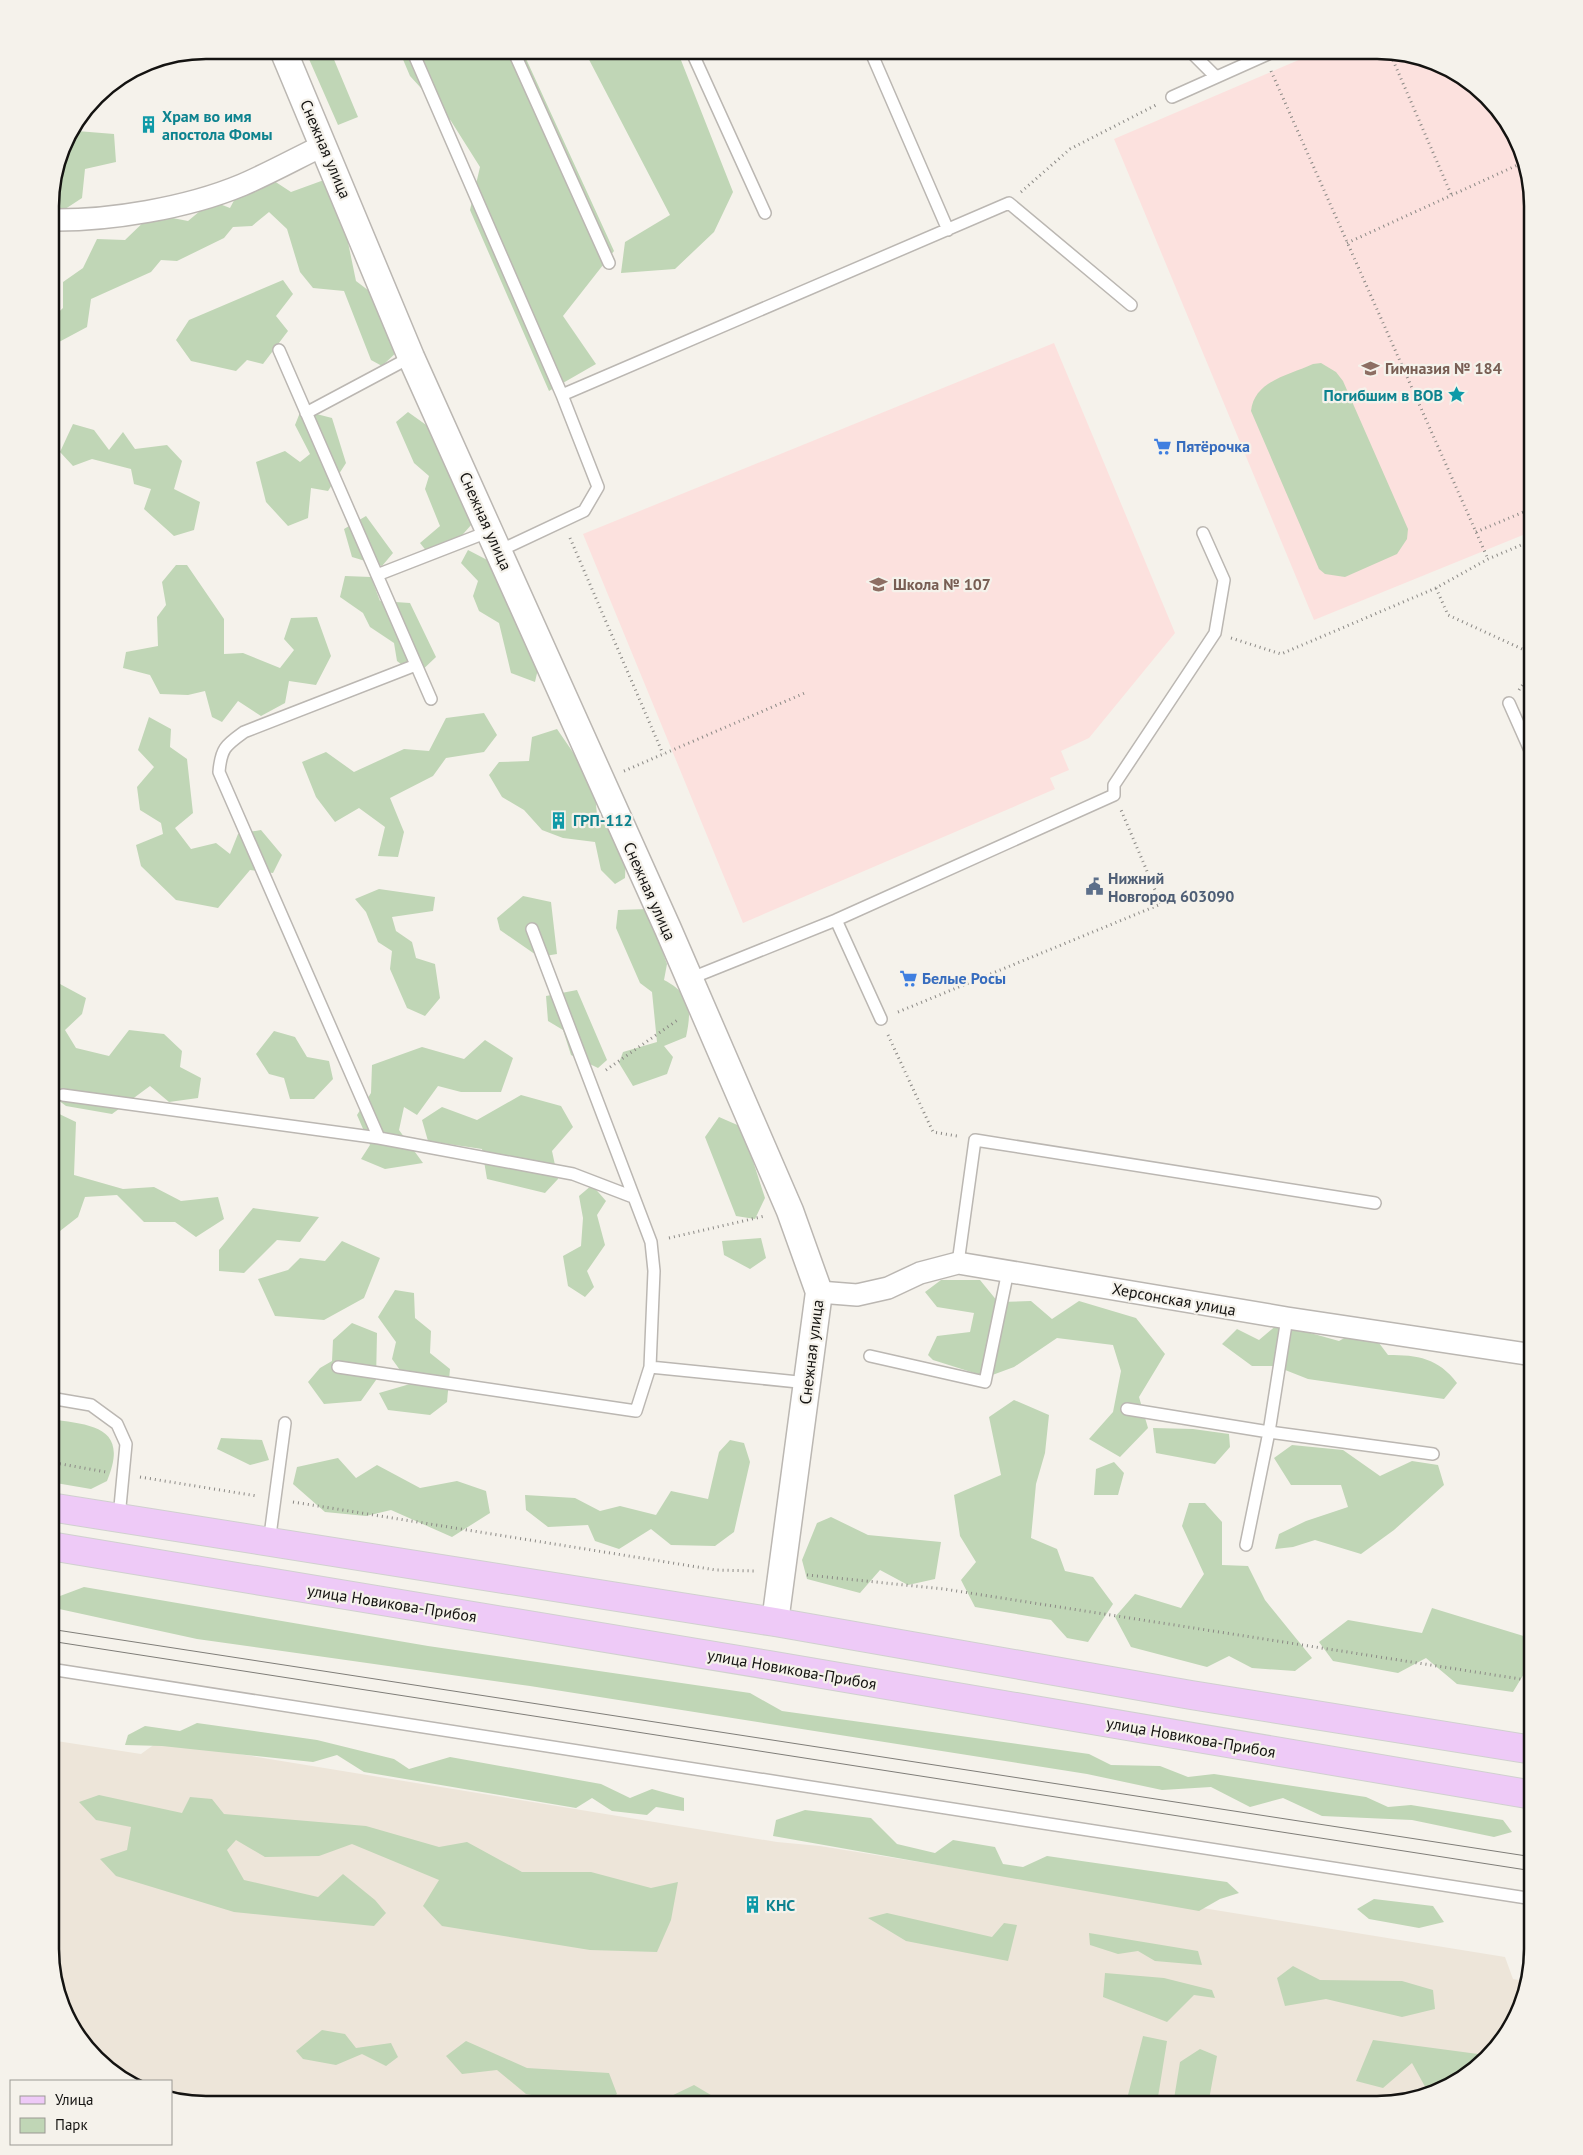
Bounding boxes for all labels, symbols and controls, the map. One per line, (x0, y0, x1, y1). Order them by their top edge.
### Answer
street label: Снежная улица (296, 97, 356, 201)
place label: Храм во имя апостола Фомы (162, 106, 272, 144)
building icon: Храм во имя апостола Фомы (138, 115, 158, 135)
school or university icon: Гимназия № 184 (1361, 358, 1381, 378)
place label: Гимназия № 184 (1385, 358, 1502, 378)
place label: Погибшим в ВОВ (1324, 385, 1443, 405)
place icon: Погибшим в ВОВ (1447, 385, 1467, 405)
supermarket icon: Пятёрочка (1152, 436, 1172, 456)
place label: Пятёрочка (1176, 436, 1250, 456)
street label: Снежная улица (455, 469, 517, 573)
school or university icon: Школа № 107 (869, 574, 889, 594)
place label: Школа № 107 (893, 574, 991, 594)
building icon: ГРП-112 (549, 810, 569, 830)
place label: ГРП-112 (573, 810, 633, 830)
street label: Снежная улица (619, 839, 681, 943)
place label: Нижний Новгород 603090 (1108, 868, 1234, 906)
public building icon: Нижний Новгород 603090 (1084, 877, 1104, 897)
supermarket icon: Белые Росы (898, 968, 918, 988)
place label: Белые Росы (922, 968, 1006, 988)
street label: Херсонская улица (1110, 1278, 1238, 1320)
street label: Снежная улица (795, 1298, 827, 1406)
street label: улица Новикова-Прибоя (306, 1580, 478, 1626)
street label: улица Новикова-Прибоя (706, 1644, 878, 1694)
street label: улица Новикова-Прибоя (1105, 1712, 1277, 1762)
building icon: КНС (742, 1895, 762, 1915)
place label: КНС (766, 1895, 795, 1915)
legend (10, 2080, 172, 2145)
text: Улица (55, 2090, 93, 2109)
text: Парк (55, 2115, 88, 2134)

